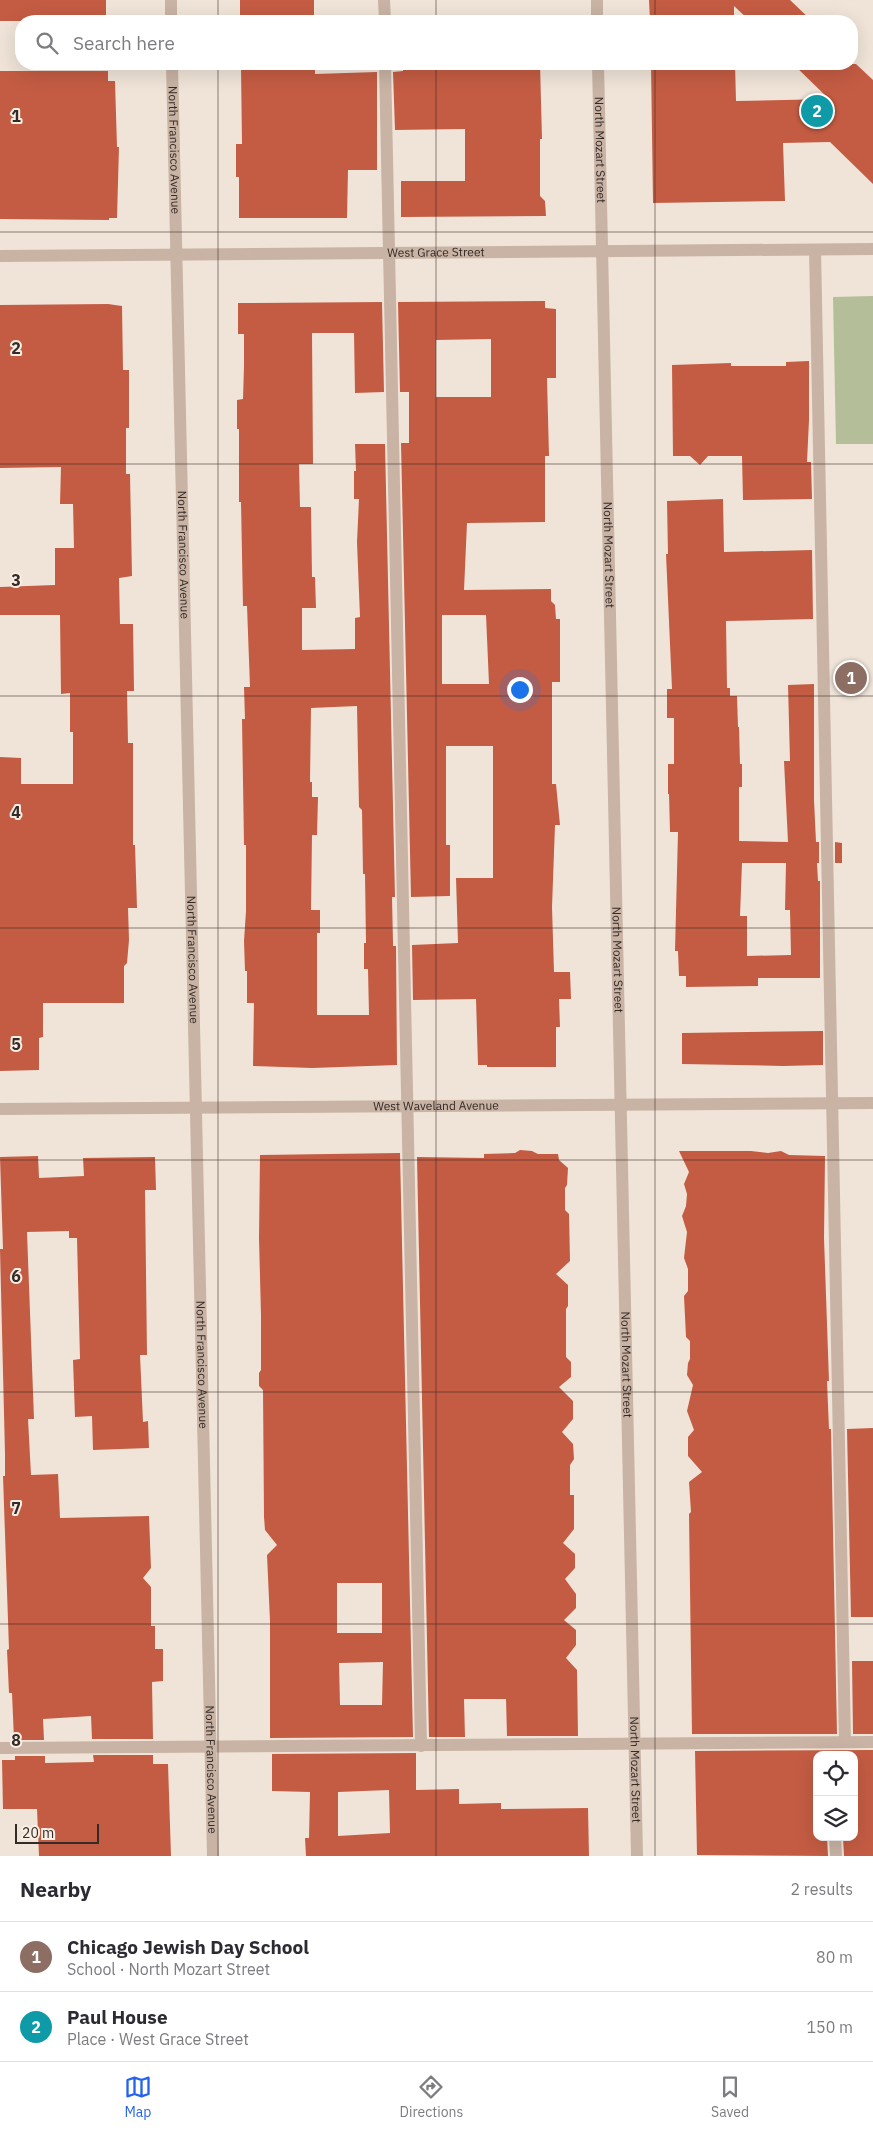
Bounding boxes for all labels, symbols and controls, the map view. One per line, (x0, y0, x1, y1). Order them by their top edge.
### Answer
search box (15, 15, 858, 70)
icon: search (33, 29, 61, 57)
text: Search here (73, 31, 175, 55)
street label: North Francisco Avenue (166, 86, 183, 215)
pin: 2 (801, 92, 833, 130)
street label: North Mozart Street (592, 97, 609, 203)
text: 1 (11, 106, 21, 126)
street label: West Grace Street (387, 244, 485, 260)
text: 2 (11, 338, 21, 358)
street label: North Francisco Avenue (175, 491, 193, 620)
street label: North Mozart Street (601, 501, 618, 608)
text: 3 (11, 570, 21, 590)
pin: 1 (835, 659, 867, 697)
your location (507, 677, 533, 703)
text: 4 (11, 802, 21, 822)
street label: North Francisco Avenue (184, 895, 202, 1024)
street label: North Mozart Street (609, 906, 627, 1013)
text: 5 (11, 1034, 21, 1054)
street label: West Waveland Avenue (373, 1098, 499, 1113)
text: 6 (11, 1266, 21, 1286)
street label: North Francisco Avenue (193, 1300, 211, 1429)
street label: North Mozart Street (618, 1311, 635, 1418)
text: 7 (11, 1498, 21, 1518)
street label: North Francisco Avenue (203, 1705, 220, 1834)
street label: North Mozart Street (627, 1716, 644, 1823)
text: 8 (11, 1730, 21, 1750)
map controls (813, 1751, 858, 1841)
button: locate (813, 1751, 858, 1796)
button: layers (813, 1796, 858, 1841)
scale bar (15, 1821, 99, 1844)
text: 20 m (22, 1824, 54, 1842)
text: Nearby (20, 1875, 91, 1903)
text: 2 results (790, 1879, 853, 1899)
text: Chicago Jewish Day School (67, 1935, 309, 1959)
text: 1 (31, 1947, 41, 1967)
text: 80 m (816, 1947, 853, 1967)
text: School · North Mozart Street (67, 1959, 270, 1979)
text: Paul House (67, 2005, 168, 2029)
text: 2 (31, 2017, 41, 2037)
text: 150 m (806, 2017, 853, 2037)
text: Place · West Grace Street (67, 2029, 249, 2049)
tab: Map (124, 2073, 152, 2121)
tab: Directions (400, 2073, 463, 2121)
tab: Saved (711, 2073, 749, 2121)

